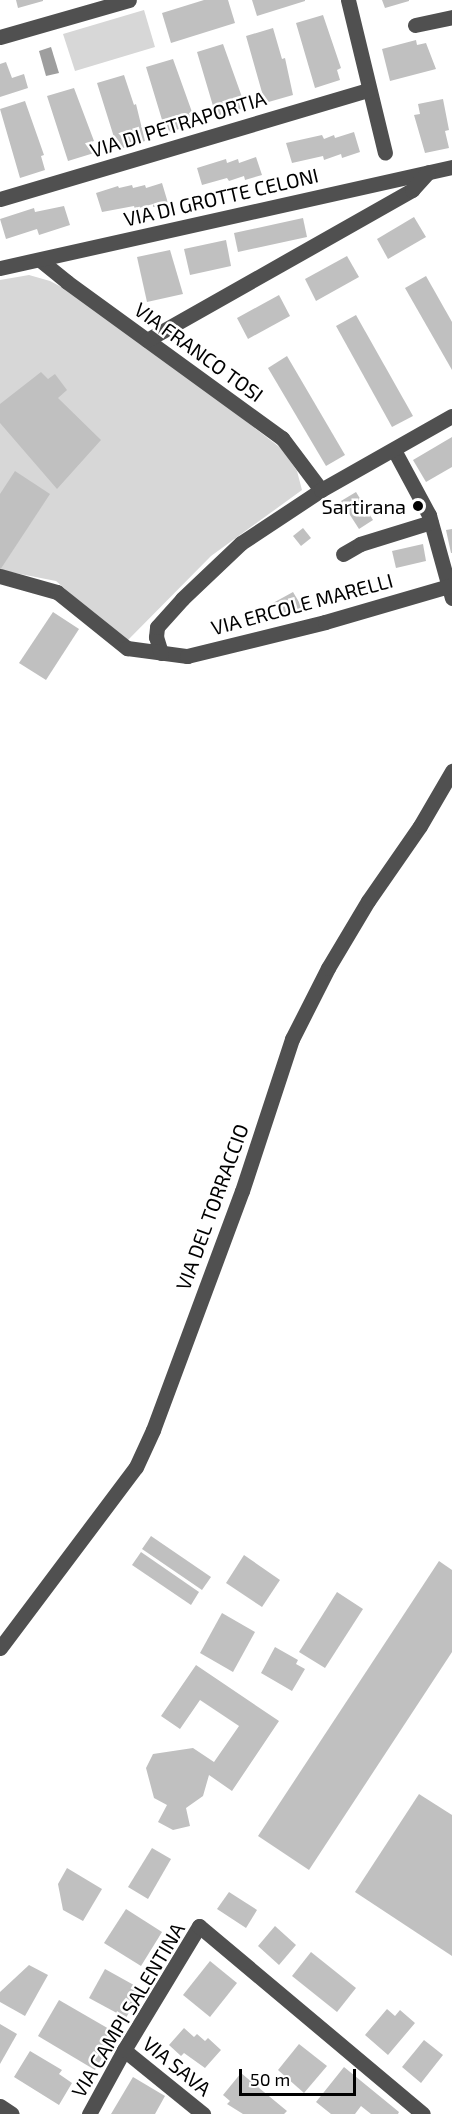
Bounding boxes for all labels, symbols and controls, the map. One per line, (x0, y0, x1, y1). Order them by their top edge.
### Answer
street label: VIA DI PETRAPORTIA (87, 86, 269, 162)
street label: VIA DI GROTTE CELONI (121, 163, 321, 231)
street label: VIA FRANCO TOSI (130, 297, 268, 407)
place label: Sartirana (322, 494, 406, 518)
marker: Sartirana (411, 499, 425, 513)
street label: VIA ERCOLE MARELLI (208, 568, 396, 640)
street label: VIA DEL TORRACCIO (171, 1120, 253, 1294)
street label: VIA CAMPI SALENTINA (66, 1918, 190, 2102)
street label: VIA SAVA (138, 2031, 216, 2101)
scale bar (242, 2057, 359, 2095)
text: 50 m (250, 2068, 290, 2090)

